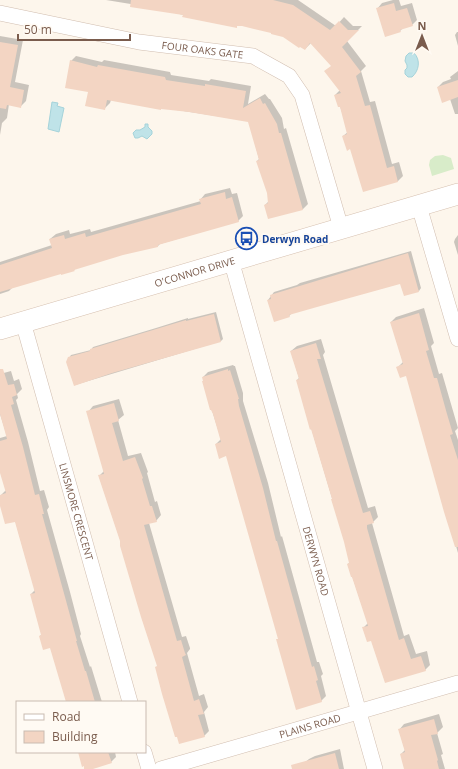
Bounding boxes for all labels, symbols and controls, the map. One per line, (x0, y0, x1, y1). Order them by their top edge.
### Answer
scale bar (18, 16, 130, 42)
north arrow (402, 16, 442, 56)
text: N (418, 18, 426, 33)
text: 50 m (24, 21, 52, 38)
street label: FOUR OAKS GATE (161, 38, 244, 62)
bus stop icon: Derwyn Road (234, 226, 260, 252)
place label: Derwyn Road (262, 232, 328, 246)
street label: O'CONNOR DRIVE (153, 253, 237, 290)
street label: LINSMORE CRESCENT (56, 461, 97, 562)
street label: DERWYN ROAD (300, 525, 333, 597)
legend (16, 701, 146, 753)
text: Road (52, 708, 81, 725)
street label: PLAINS ROAD (277, 710, 342, 741)
text: Building (52, 728, 98, 745)

